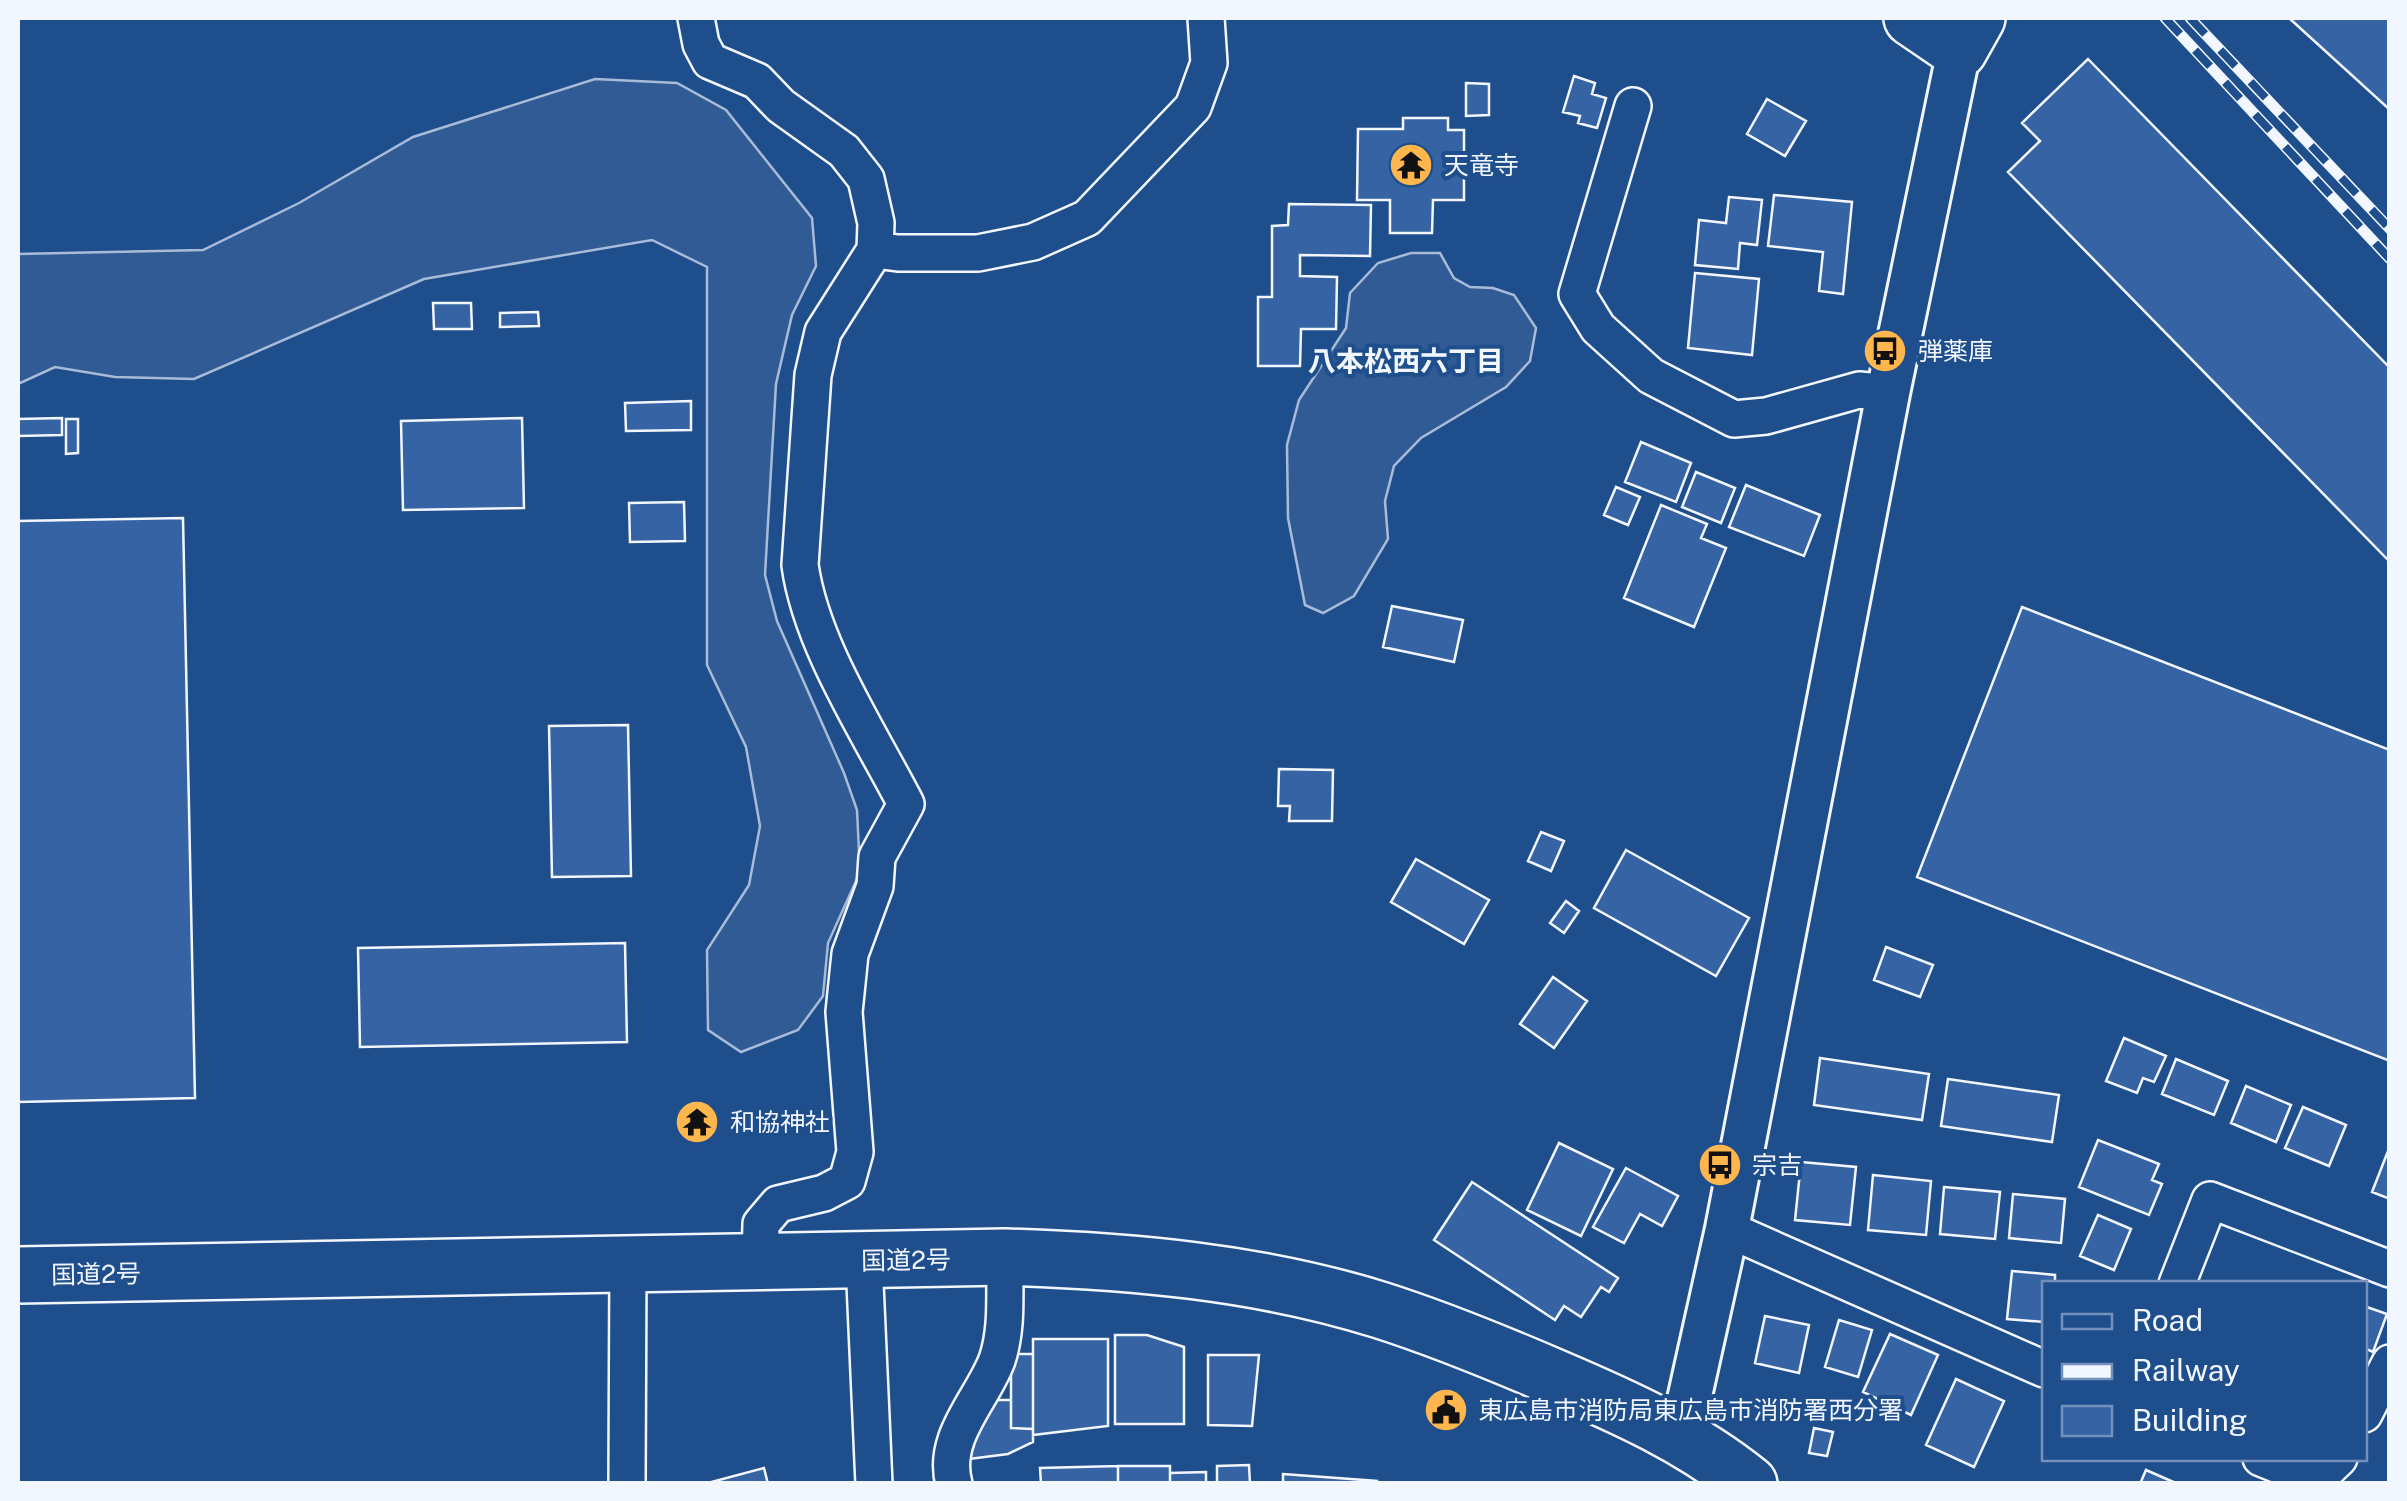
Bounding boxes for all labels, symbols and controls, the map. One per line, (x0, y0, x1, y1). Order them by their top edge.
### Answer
temple icon: 天竜寺 (1388, 142, 1434, 188)
place label: 天竜寺 (1444, 150, 1519, 180)
bus stop icon: 弾薬庫 (1862, 328, 1908, 374)
place label: 弾薬庫 (1918, 336, 1993, 366)
district label: 八本松西六丁目 (1308, 344, 1504, 377)
temple icon: 和協神社 (674, 1099, 720, 1145)
place label: 和協神社 (730, 1107, 830, 1137)
bus stop icon: 宗吉 (1697, 1142, 1743, 1188)
place label: 宗吉 (1752, 1150, 1802, 1180)
street label: 国道2号 (861, 1244, 951, 1276)
street label: 国道2号 (51, 1258, 141, 1290)
legend (2042, 1281, 2367, 1461)
text: Road (2132, 1302, 2203, 1338)
text: Railway (2132, 1352, 2240, 1388)
public building icon: 東広島市消防局東広島市消防署西分署 (1423, 1387, 1469, 1433)
place label: 東広島市消防局東広島市消防署西分署 (1478, 1395, 1903, 1425)
text: Building (2132, 1402, 2247, 1438)

